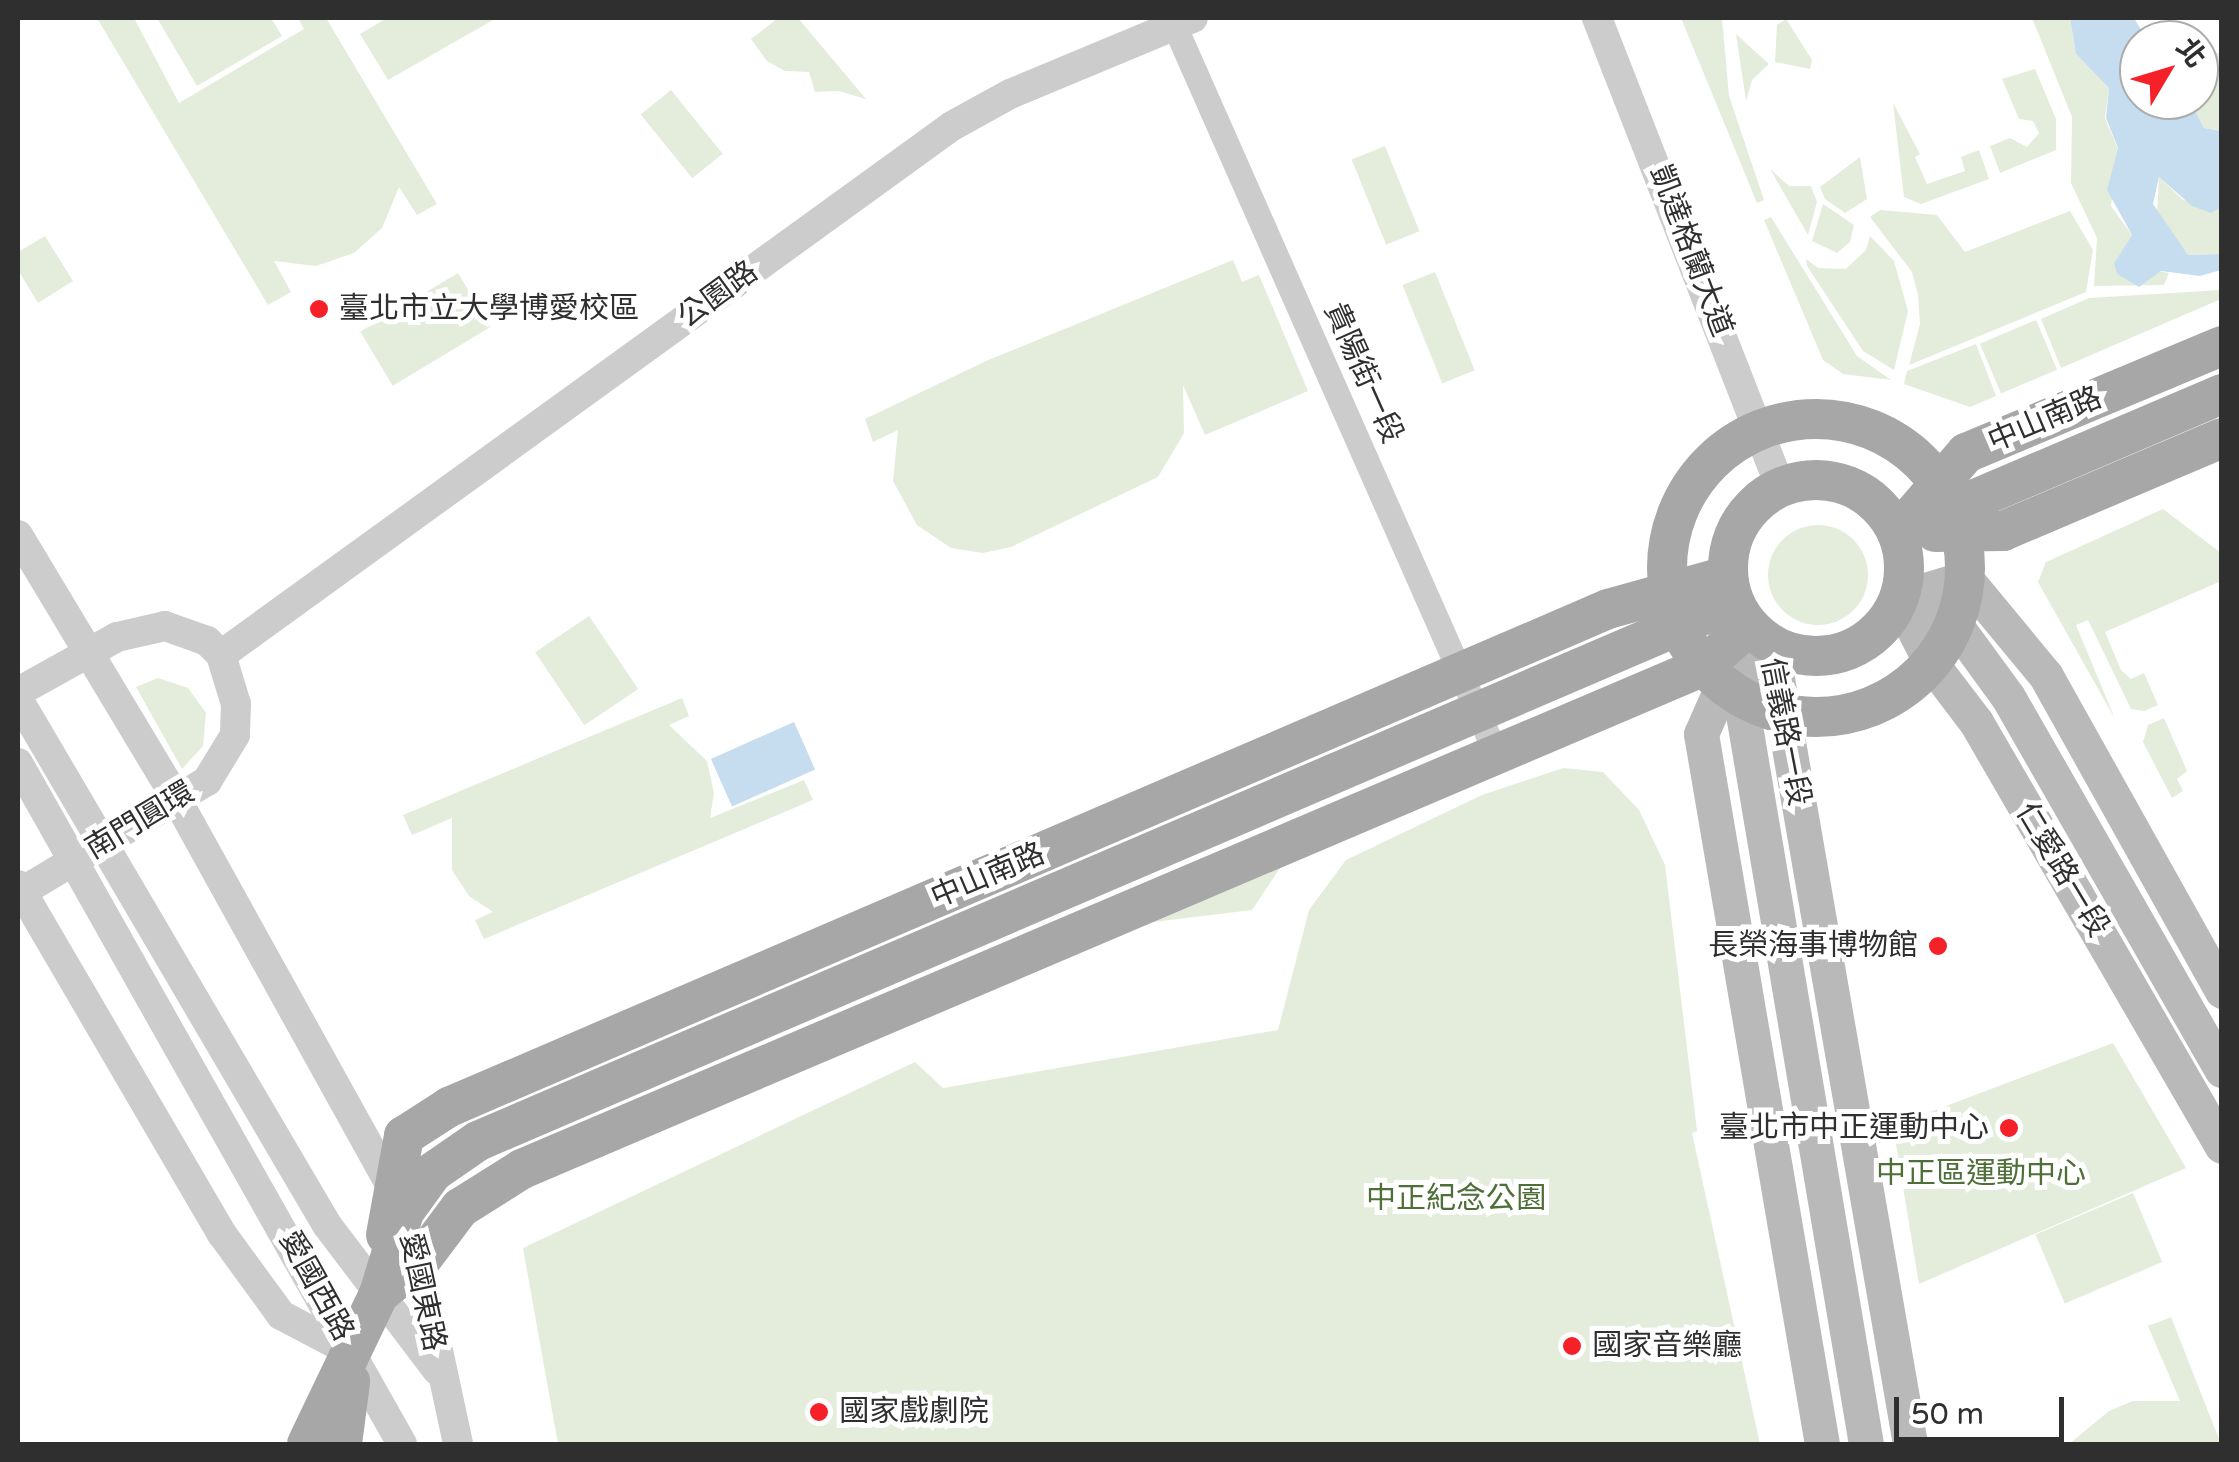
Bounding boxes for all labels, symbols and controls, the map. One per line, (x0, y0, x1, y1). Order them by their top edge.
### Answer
north arrow (2119, 20, 2219, 120)
text: 北 (2169, 31, 2213, 74)
street label: 凱達格蘭大道 (1642, 161, 1740, 341)
street label: 公園路 (671, 254, 765, 336)
place label: 臺北市立大學博愛校區 (339, 291, 639, 327)
street label: 貴陽街一段 (1316, 297, 1410, 449)
marker: 臺北市立大學博愛校區 (308, 298, 330, 320)
street label: 中山南路 (1983, 380, 2107, 460)
street label: 信義路一段 (1753, 655, 1817, 809)
street label: 南門圓環 (79, 775, 201, 867)
street label: 仁愛路一段 (2008, 796, 2116, 944)
street label: 中山南路 (926, 836, 1050, 916)
place label: 長榮海事博物館 (1708, 928, 1918, 964)
marker: 長榮海事博物館 (1927, 935, 1949, 957)
place label: 臺北市中正運動中心 (1719, 1110, 1989, 1146)
marker: 臺北市中正運動中心 (1998, 1117, 2020, 1139)
park label: 中正區運動中心 (1876, 1156, 2086, 1192)
park label: 中正紀念公園 (1366, 1181, 1546, 1217)
street label: 愛國西路 (271, 1225, 361, 1347)
street label: 愛國東路 (392, 1230, 452, 1354)
place label: 國家音樂廳 (1592, 1328, 1742, 1364)
marker: 國家音樂廳 (1561, 1335, 1583, 1357)
scale bar (1899, 1377, 2069, 1439)
place label: 國家戲劇院 (839, 1394, 989, 1430)
text: 50 m (1911, 1396, 1984, 1433)
marker: 國家戲劇院 (808, 1401, 830, 1423)

